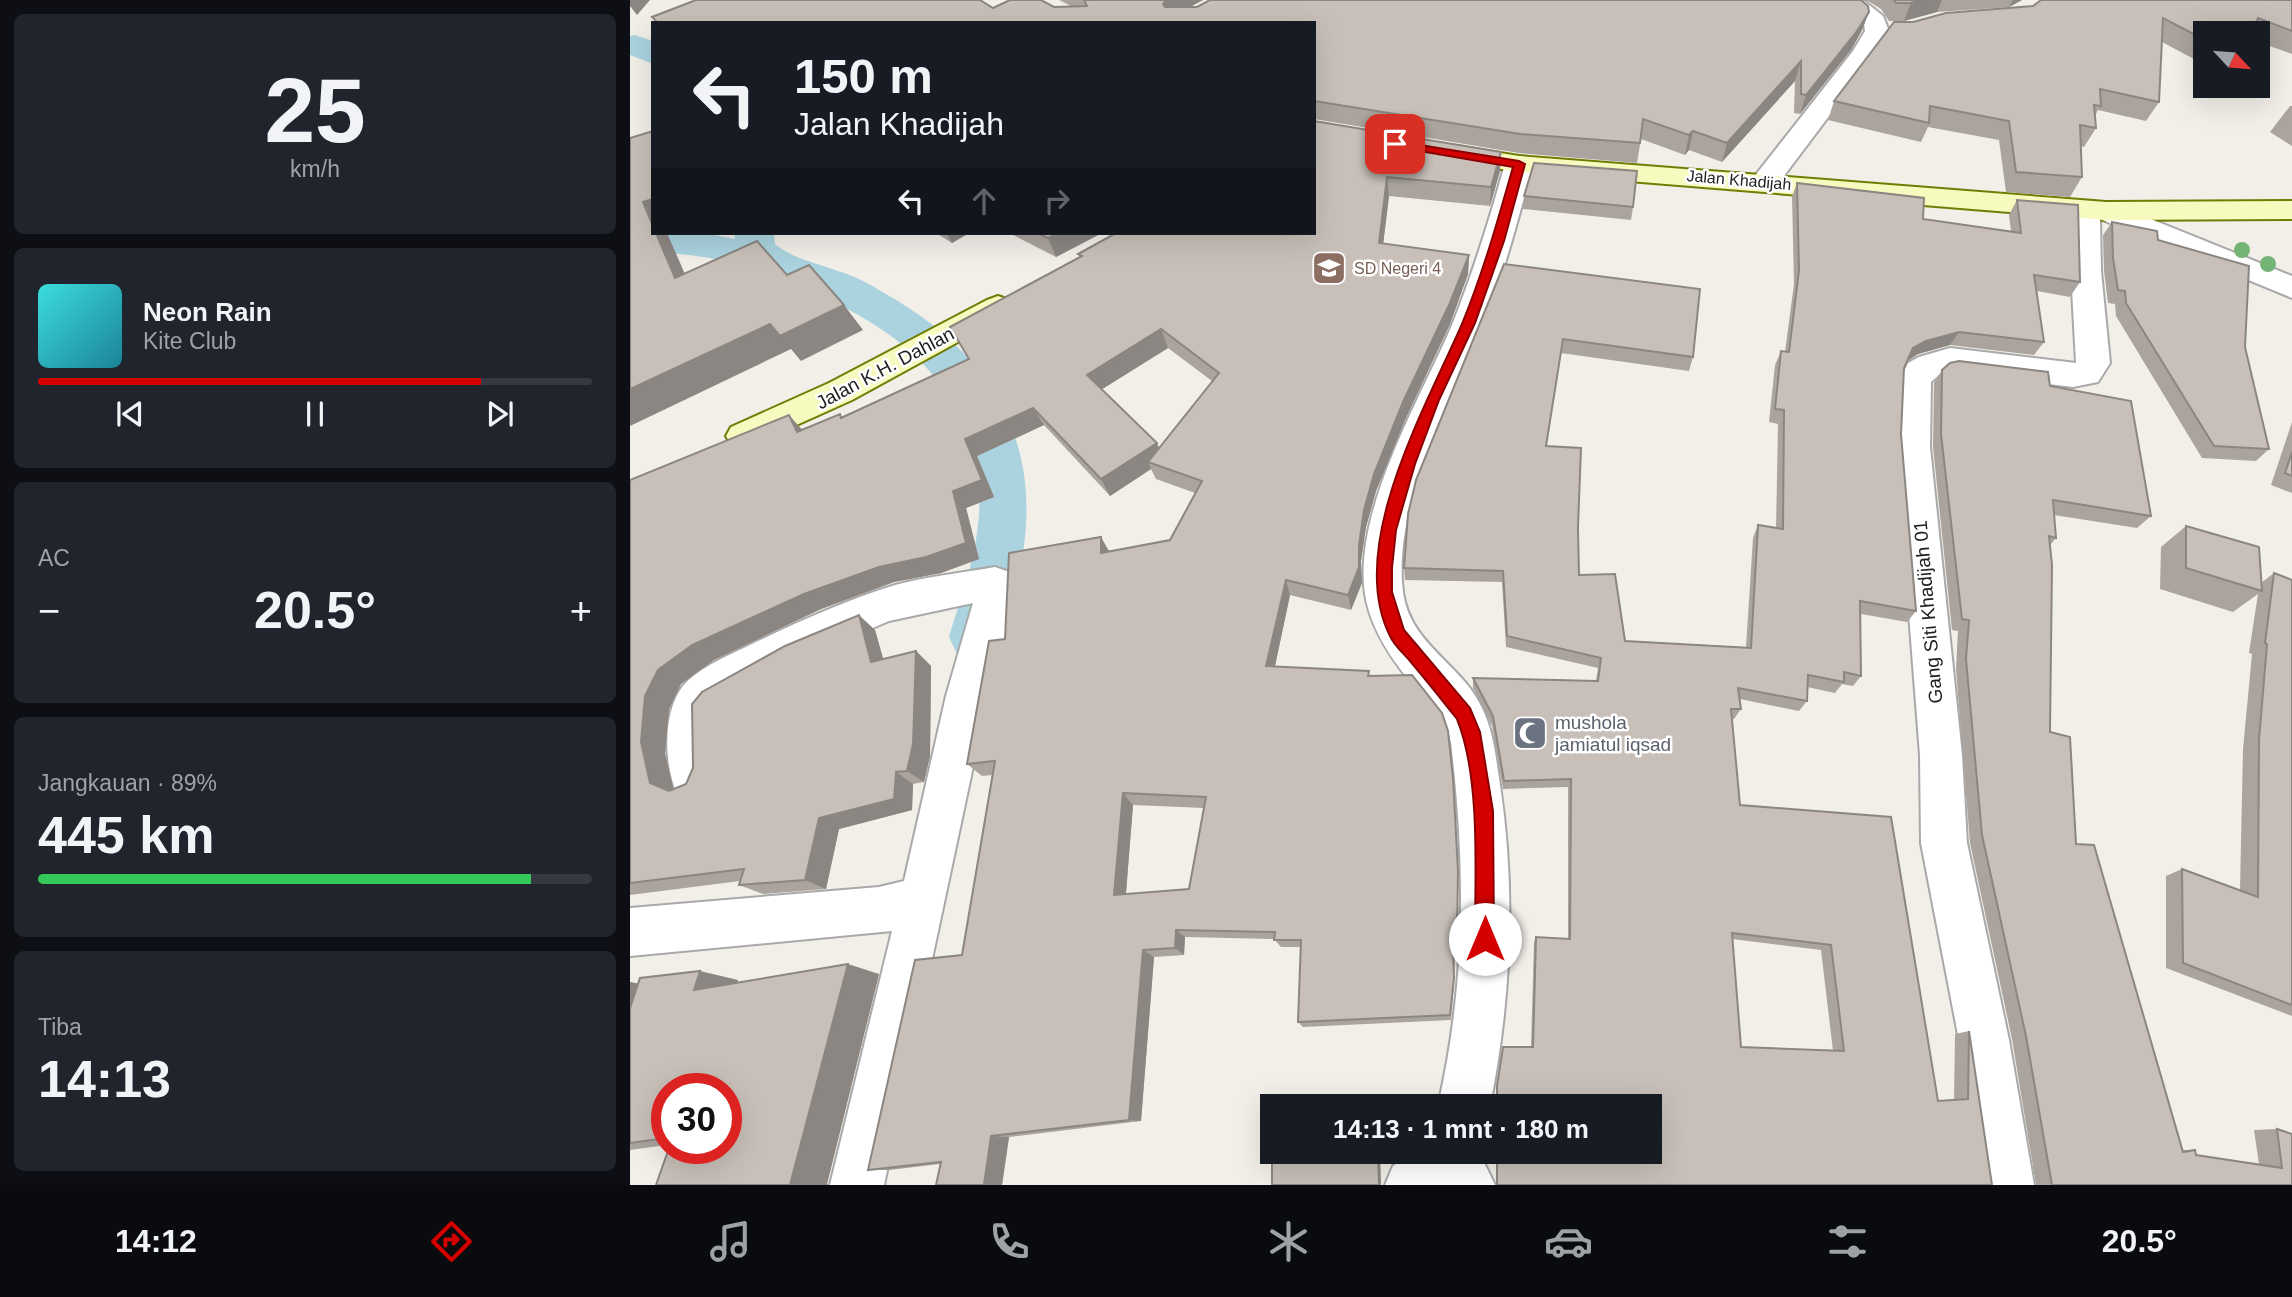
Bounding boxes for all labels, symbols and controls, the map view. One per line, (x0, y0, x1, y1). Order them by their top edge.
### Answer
north arrow (2193, 21, 2270, 98)
map controls (2193, 21, 2270, 98)
icon: left (679, 49, 770, 140)
text: 150 m (794, 49, 933, 103)
text: 25 (264, 60, 366, 161)
text: Jalan Khadijah (794, 106, 1004, 142)
pin (1365, 114, 1425, 174)
icon: arrive (1376, 125, 1414, 163)
text: km/h (290, 156, 340, 182)
street label: Jalan Khadijah (1686, 167, 1792, 193)
icon: left (892, 182, 930, 220)
icon: ahead (965, 182, 1003, 220)
icon: right (1038, 182, 1076, 220)
school or university icon: SD Negeri 4 (1310, 249, 1348, 287)
place label: SD Negeri 4 (1354, 260, 1441, 277)
text: Neon Rain (143, 297, 272, 327)
street label: Jalan K.H. Dahlan (812, 323, 958, 413)
text: Kite Club (143, 328, 236, 354)
icon: previous (111, 395, 149, 433)
icon: pause (296, 395, 334, 433)
icon: next (481, 395, 519, 433)
street label: Gang Siti Khadijah 01 (1910, 520, 1946, 704)
text: AC (38, 545, 70, 571)
text: 20.5° (254, 581, 376, 639)
text: − (38, 590, 60, 632)
text: + (570, 590, 592, 632)
place label: mushola jamiatul iqsad (1554, 712, 1671, 755)
mosque icon: mushola jamiatul iqsad (1511, 714, 1549, 752)
text: Jangkauan · 89% (38, 770, 217, 796)
text: 445 km (38, 806, 214, 864)
position arrow (1448, 902, 1522, 976)
text: Tiba (38, 1014, 82, 1040)
text: 14:13 (38, 1050, 171, 1108)
speed limit sign: 30 (651, 1073, 742, 1164)
text: 14:13 · 1 mnt · 180 m (1333, 1114, 1589, 1144)
icon: directions (427, 1217, 476, 1266)
icon: music (706, 1217, 755, 1266)
icon: phone (985, 1217, 1034, 1266)
icon: climate (1264, 1217, 1313, 1266)
icon: car (1544, 1217, 1593, 1266)
icon: filters (1823, 1217, 1872, 1266)
text: 14:12 (115, 1223, 197, 1259)
text: 20.5° (2102, 1223, 2177, 1259)

